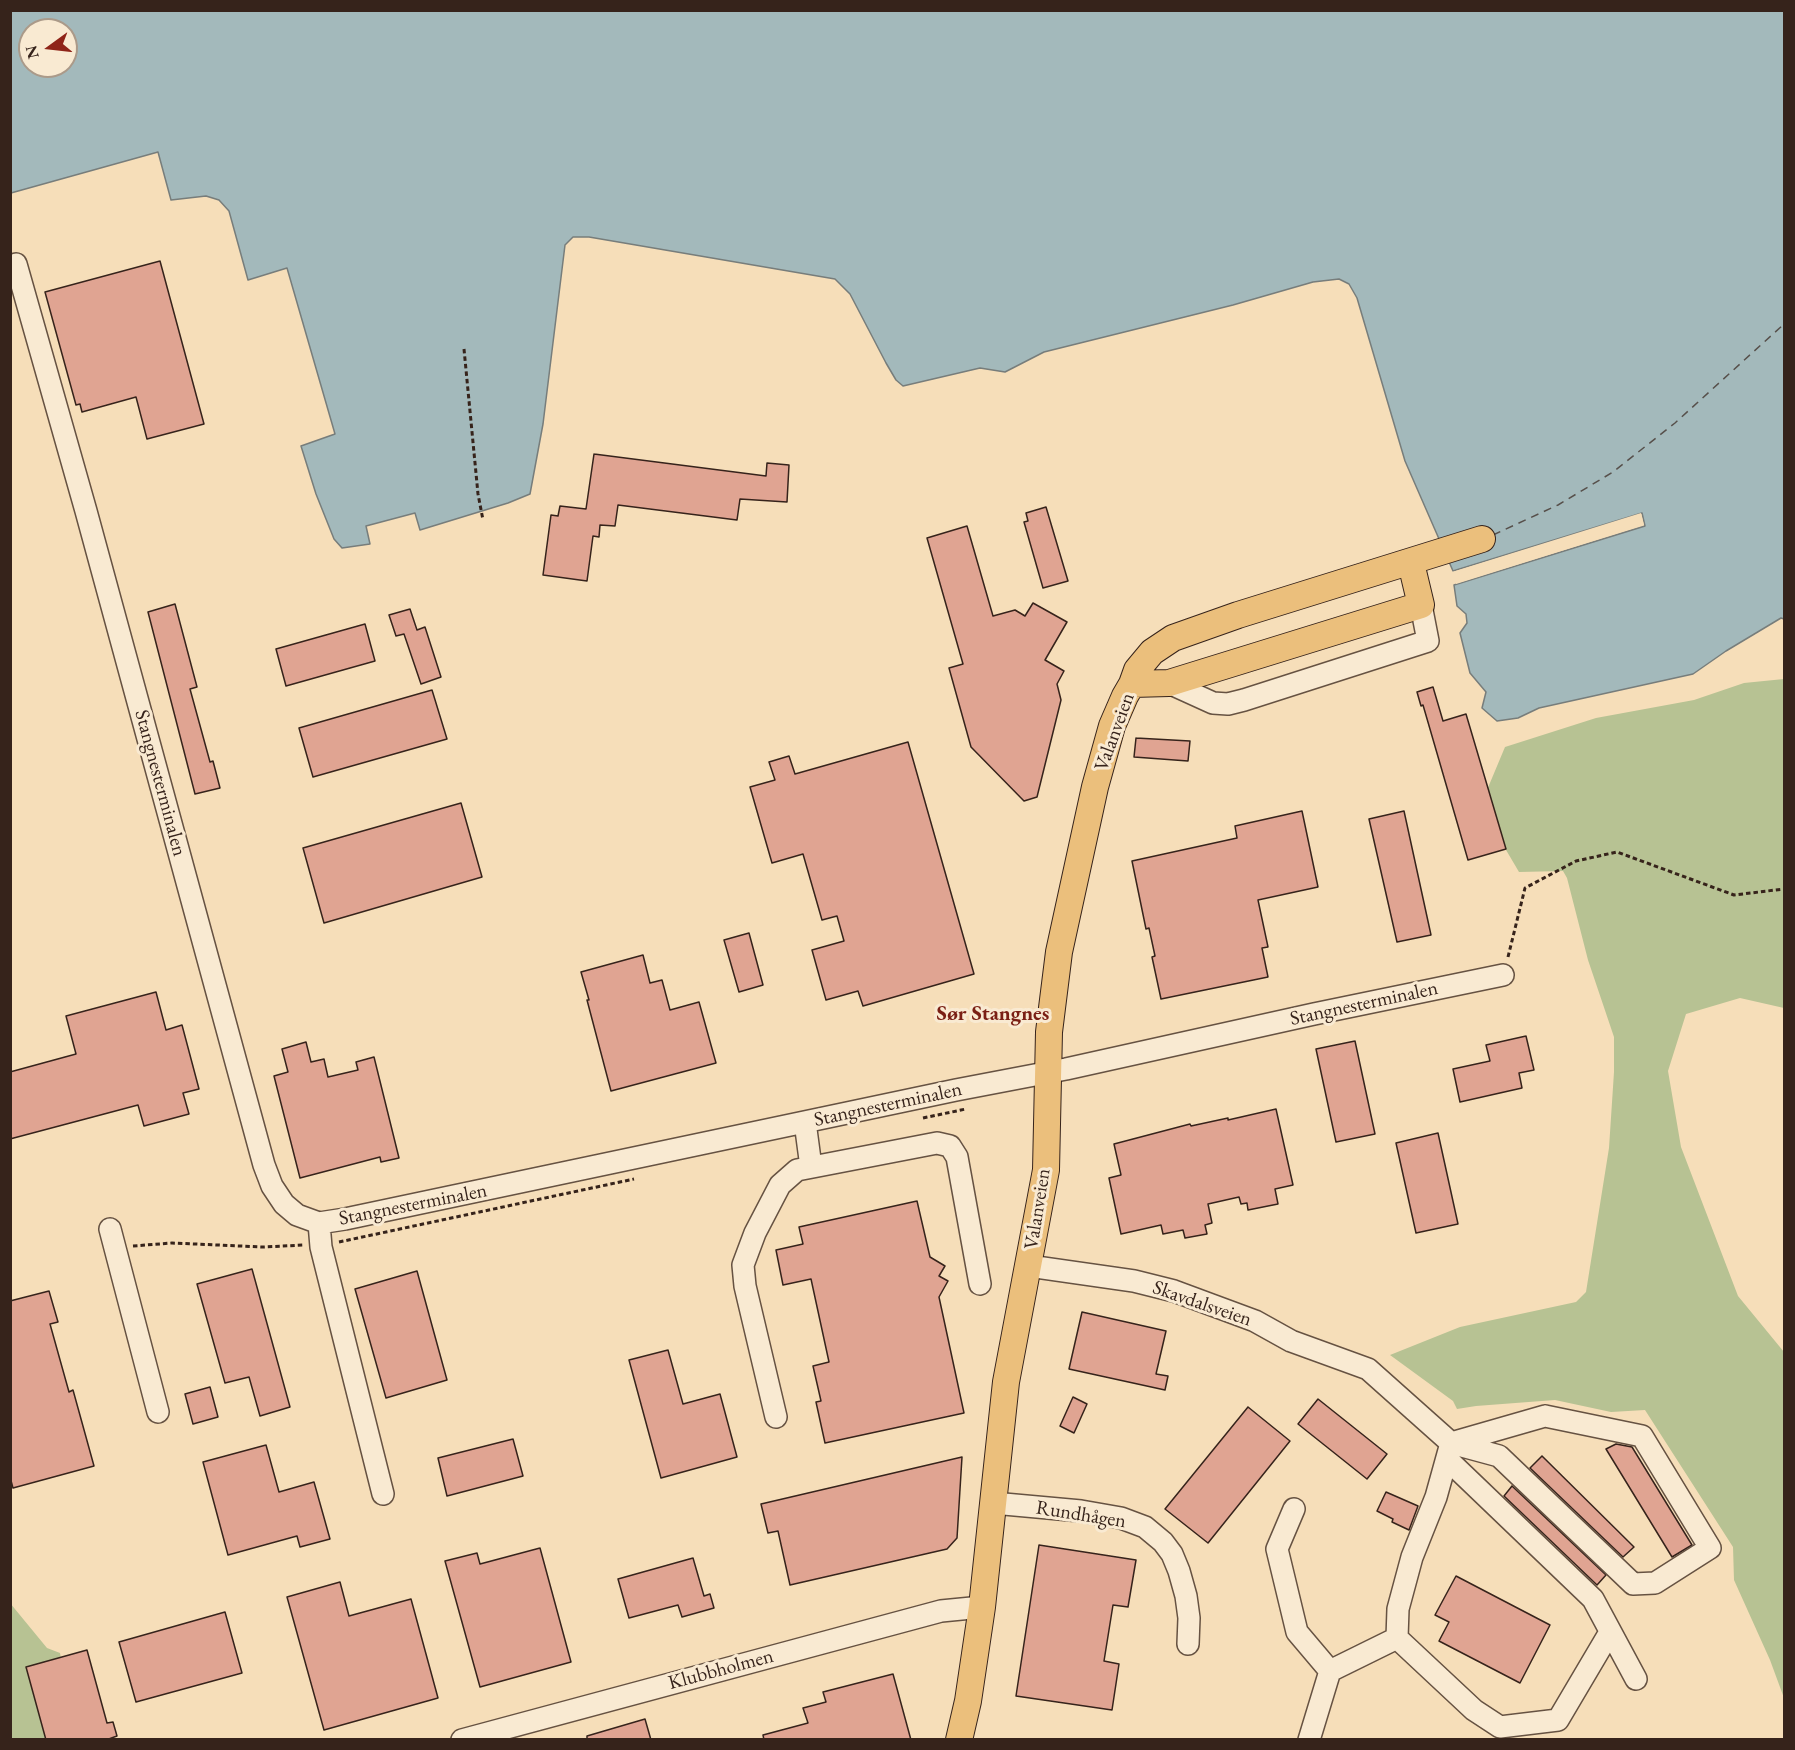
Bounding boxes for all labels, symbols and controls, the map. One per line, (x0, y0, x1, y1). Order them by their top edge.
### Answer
north arrow (18, 18, 78, 78)
text: N (20, 43, 44, 61)
street label: Valanveien (1090, 690, 1140, 774)
street label: Stangnesterminalen (129, 707, 191, 859)
street label: Stangnesterminalen (1288, 977, 1440, 1031)
district label: Sør Stangnes (937, 1001, 1049, 1027)
street label: Stangnesterminalen (812, 1078, 964, 1132)
street label: Valanveien (1020, 1167, 1056, 1251)
street label: Stangnesterminalen (337, 1179, 489, 1231)
street label: Skavdalsveien (1149, 1276, 1255, 1332)
street label: Rundhågen (1034, 1496, 1128, 1534)
street label: Klubbholmen (666, 1644, 776, 1696)

